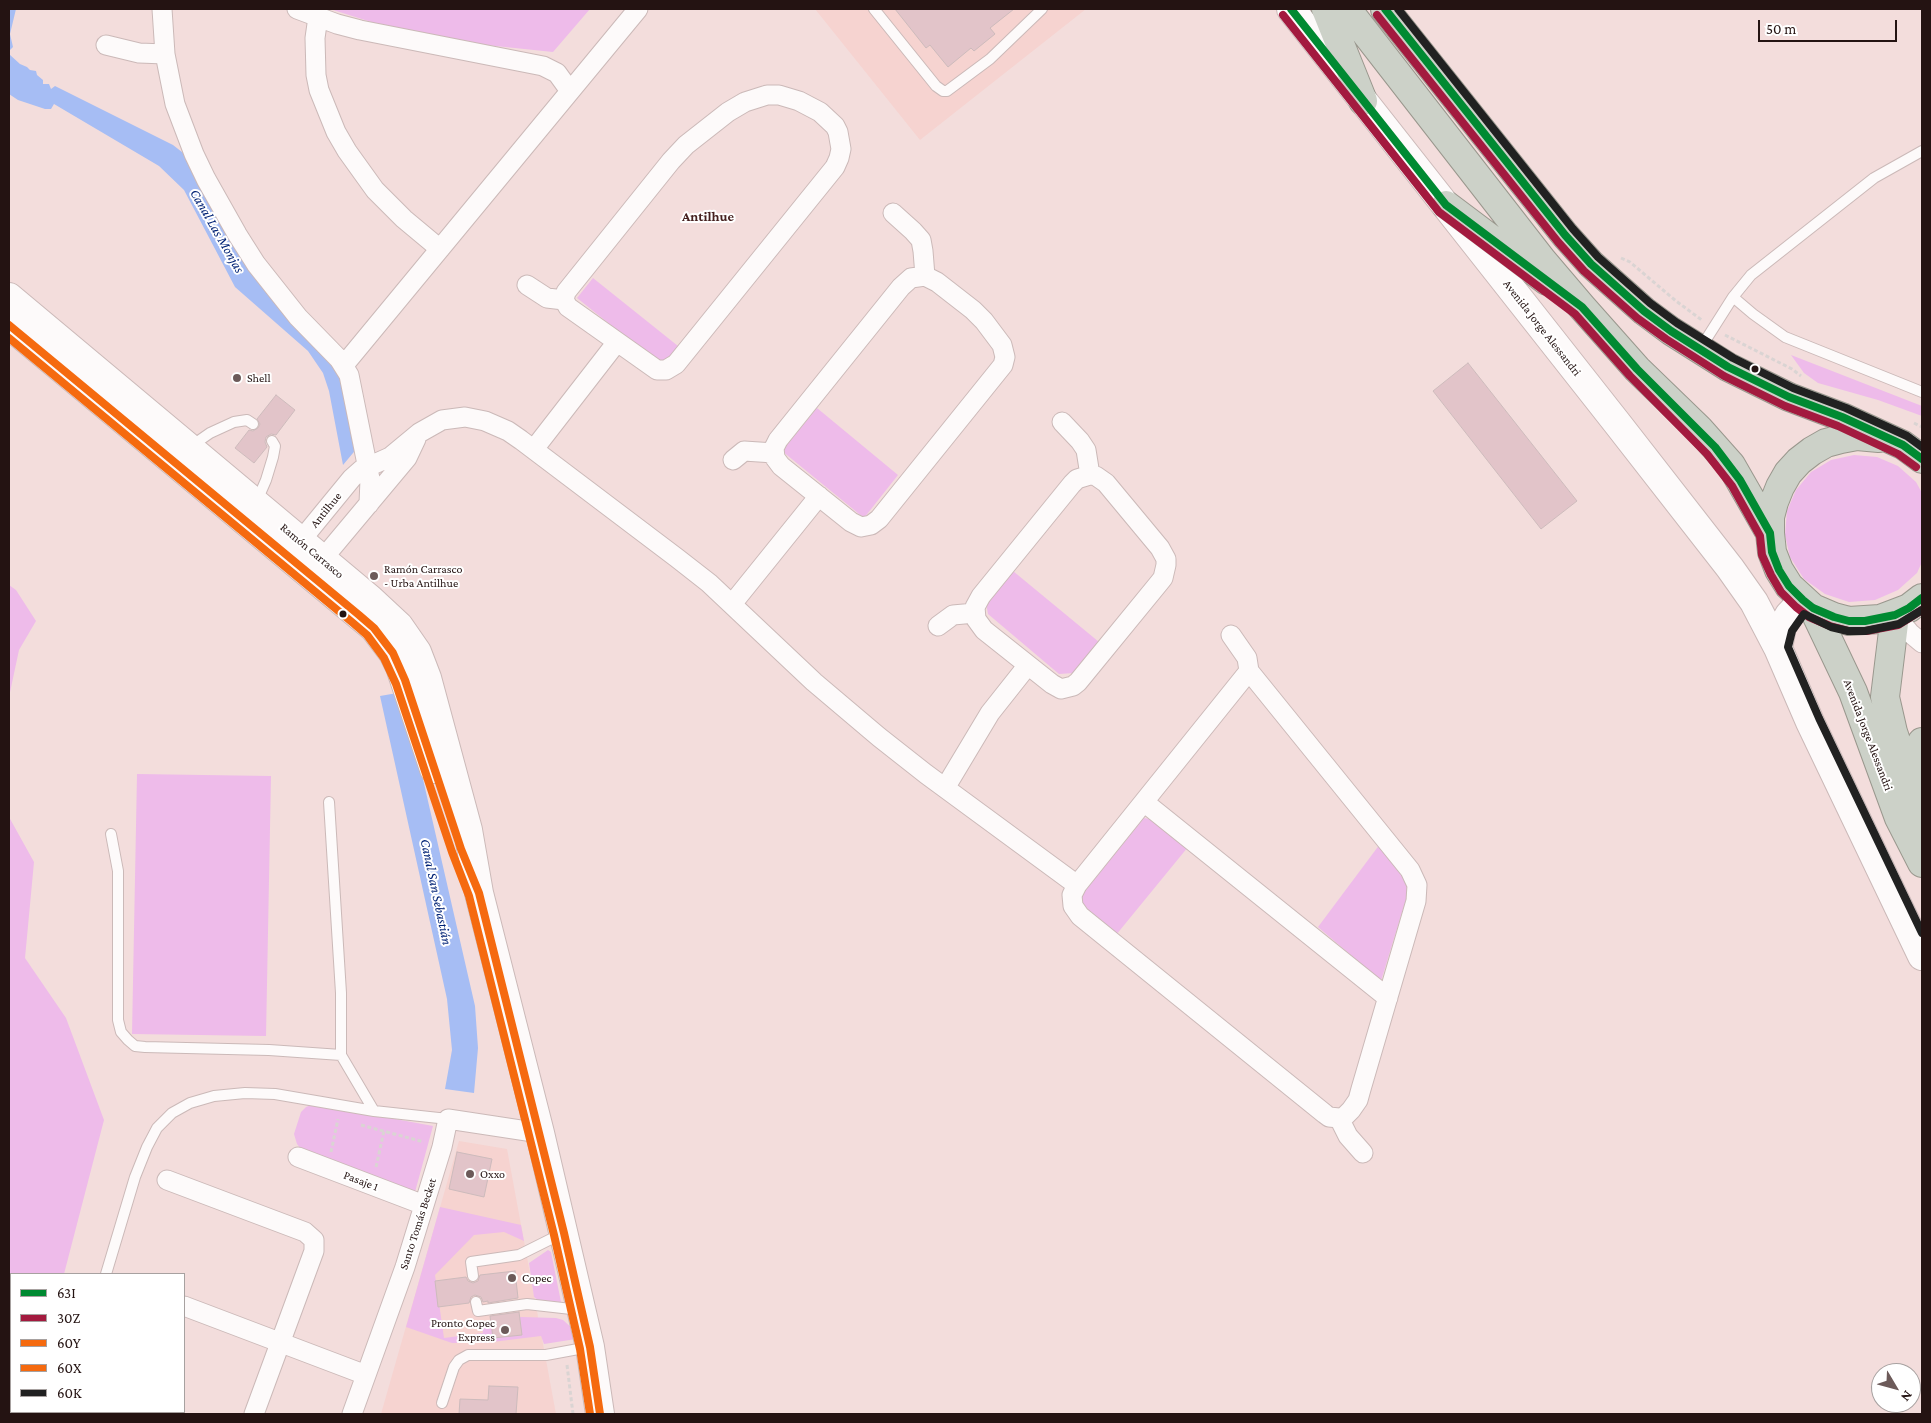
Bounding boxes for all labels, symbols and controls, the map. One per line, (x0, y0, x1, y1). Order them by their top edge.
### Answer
scale bar (1761, 10, 1900, 42)
text: 50 m (1766, 21, 1796, 37)
water label: Canal Las Monjas (186, 186, 248, 276)
district label: Antilhue (682, 209, 734, 225)
street label: Avenida Jorge Alessandri (1500, 277, 1584, 379)
unlabelled marker (1750, 364, 1760, 374)
place label: Shell (247, 371, 271, 385)
marker: Shell (231, 372, 243, 384)
street label: Antilhue (307, 489, 345, 531)
street label: Ramón Carrasco (277, 520, 347, 582)
place label: Ramón Carrasco - Urba Antilhue (384, 562, 462, 590)
marker: Ramón Carrasco - Urba Antilhue (368, 570, 380, 582)
unlabelled marker (338, 609, 348, 619)
street label: Avenida Jorge Alessandri (1840, 677, 1896, 793)
water label: Canal San Sebastián (417, 837, 455, 947)
place label: Oxxo (480, 1167, 505, 1181)
street label: Pasaje 1 (342, 1168, 380, 1194)
marker: Oxxo (464, 1168, 476, 1180)
street label: Santo Tomás Becket (396, 1176, 440, 1272)
place label: Copec (522, 1271, 552, 1285)
marker: Copec (506, 1272, 518, 1284)
legend (10, 1273, 185, 1413)
text: 63I (57, 1285, 76, 1301)
text: 30Z (57, 1310, 80, 1326)
place label: Pronto Copec Express (431, 1316, 495, 1344)
marker: Pronto Copec Express (499, 1324, 511, 1336)
text: 60Y (57, 1335, 81, 1351)
text: 60X (57, 1360, 81, 1376)
north arrow (1871, 1363, 1921, 1413)
text: 60K (57, 1385, 82, 1401)
text: N (1898, 1388, 1916, 1405)

